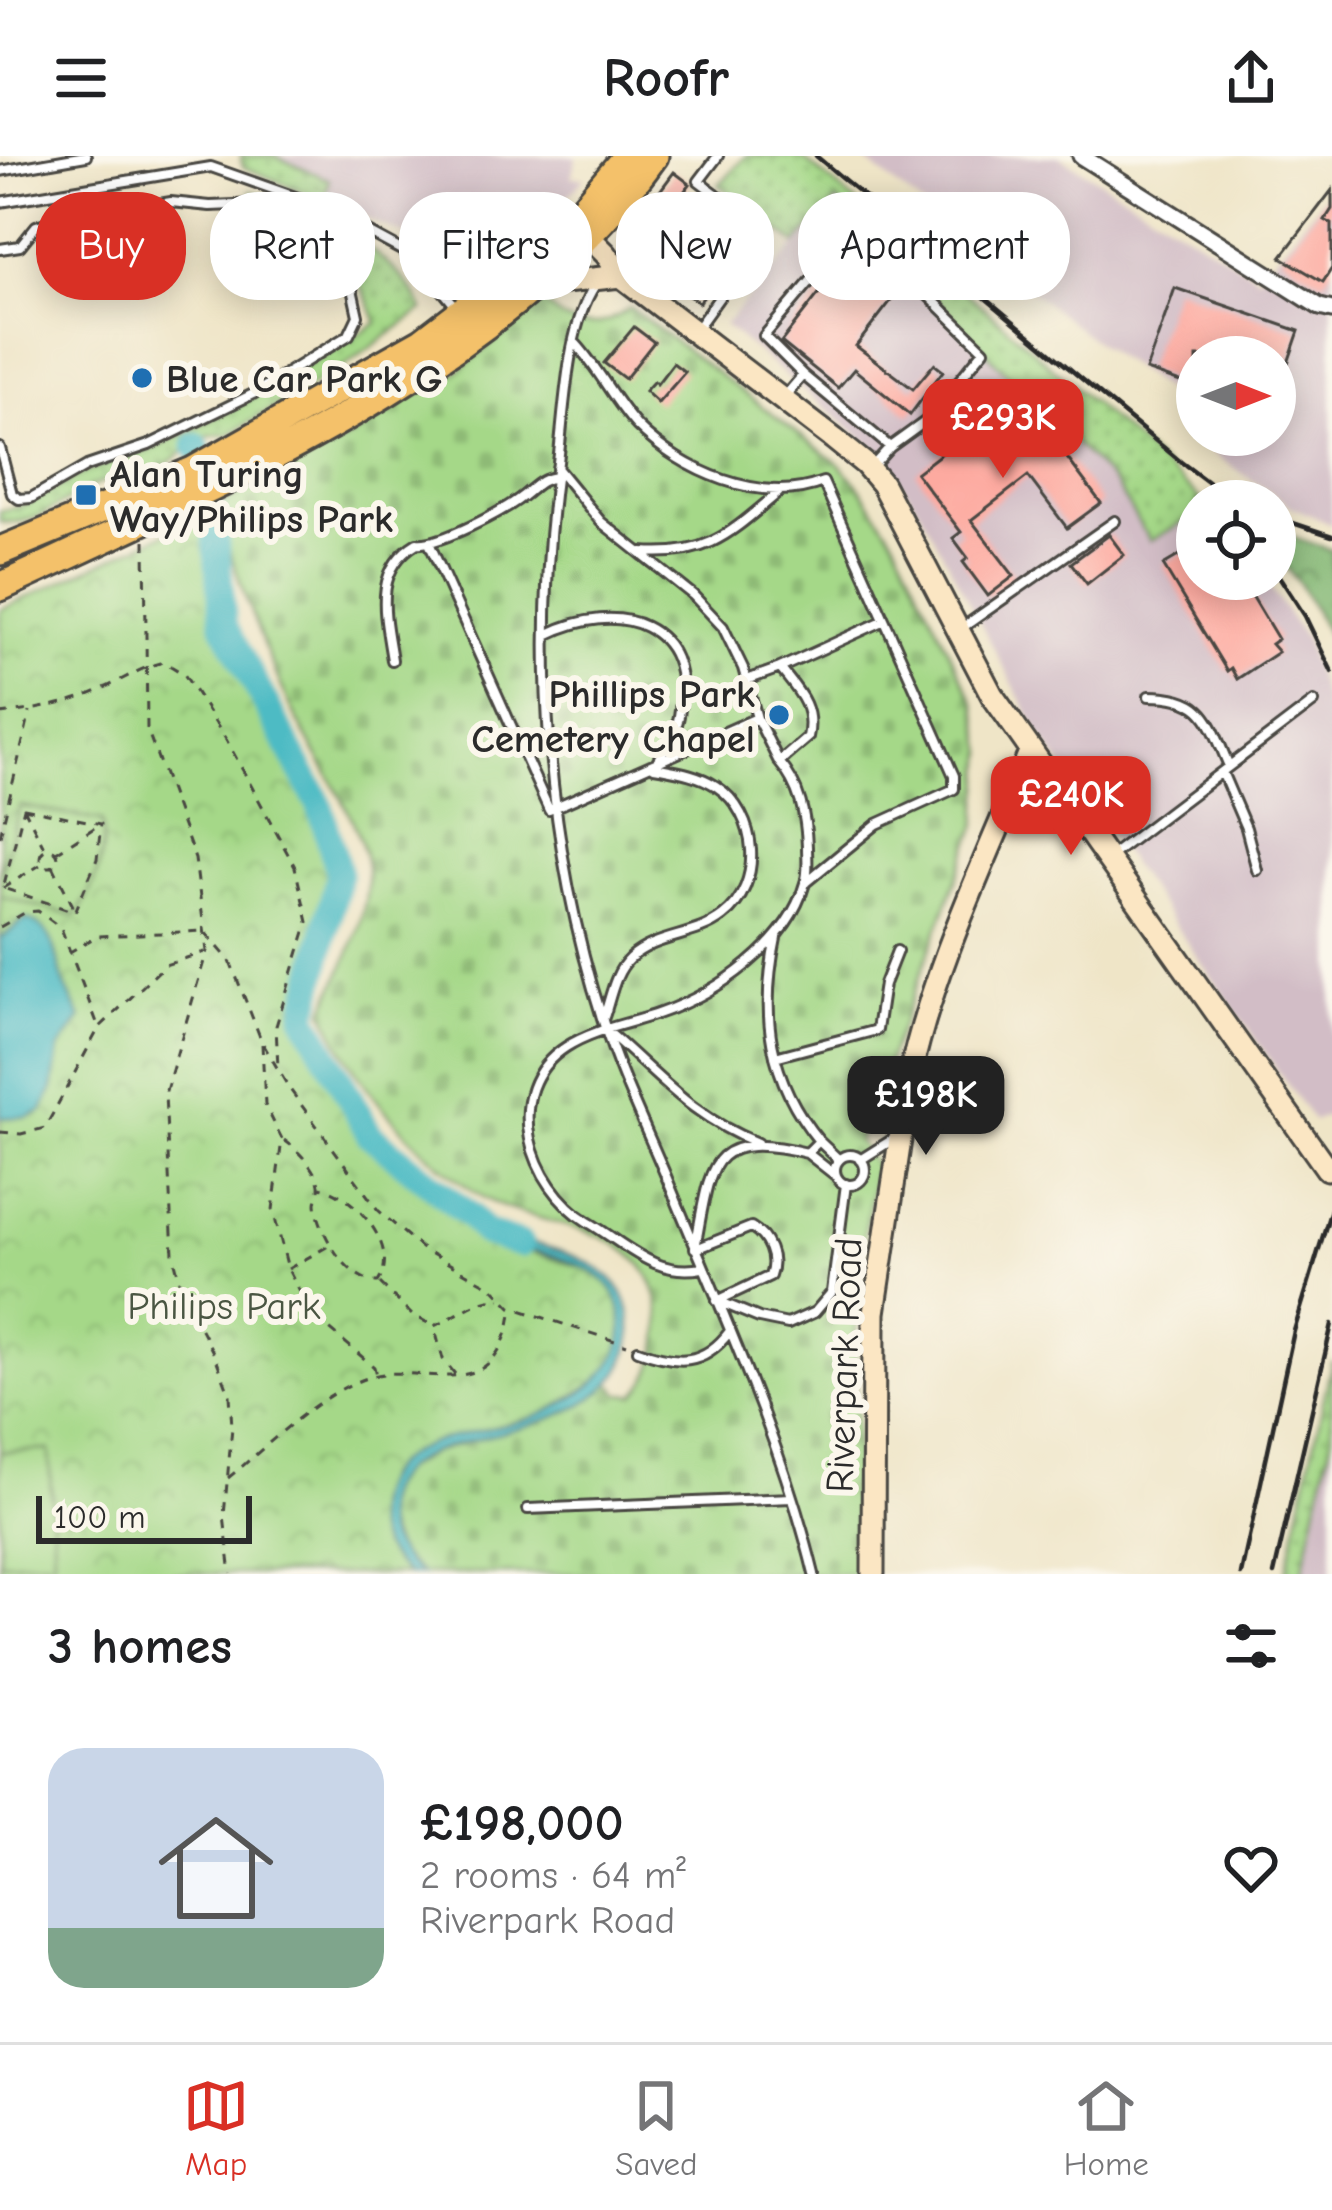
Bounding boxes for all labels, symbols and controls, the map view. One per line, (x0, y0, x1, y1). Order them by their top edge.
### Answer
icon: menu (48, 45, 114, 111)
icon: share (1218, 45, 1284, 111)
text: Roofr (603, 47, 729, 110)
chip: Buy (36, 192, 186, 300)
chip: Rent (210, 192, 375, 300)
chip: Filters (399, 192, 592, 300)
chip: New (616, 192, 774, 300)
chip: Apartment (798, 192, 1070, 300)
north arrow (1176, 336, 1296, 456)
map controls (1176, 336, 1296, 600)
place label: Blue Car Park G (166, 357, 443, 402)
marker: Blue Car Park G (129, 365, 155, 391)
pin: £293K (919, 379, 1087, 481)
text: £293K (950, 395, 1056, 440)
place label: Alan Turing Way/Philips Park (110, 452, 393, 542)
button: locate (1176, 480, 1296, 600)
marker: Alan Turing Way/Philips Park (73, 482, 99, 508)
place label: Phillips Park Cemetery Chapel (471, 672, 755, 762)
marker: Phillips Park Cemetery Chapel (766, 702, 792, 728)
pin: £240K (987, 756, 1155, 858)
text: £240K (1018, 772, 1124, 817)
pin: £198K (842, 1056, 1010, 1158)
text: £198K (874, 1072, 978, 1117)
street label: Riverpark Road (818, 1237, 871, 1493)
park label: Philips Park (127, 1284, 321, 1329)
scale bar (36, 1490, 252, 1543)
text: 100 m (54, 1498, 146, 1536)
icon: filters (1218, 1613, 1284, 1679)
text: 3 homes (48, 1617, 232, 1676)
text: £198,000 (420, 1794, 624, 1853)
icon: home (144, 1796, 288, 1940)
icon: heart (1218, 1835, 1284, 1901)
text: 2 rooms · 64 m² (420, 1853, 686, 1898)
text: Riverpark Road (420, 1898, 675, 1943)
tab: Map (183, 2073, 249, 2183)
tab: Saved (615, 2073, 698, 2183)
tab: Home (1064, 2073, 1149, 2183)

